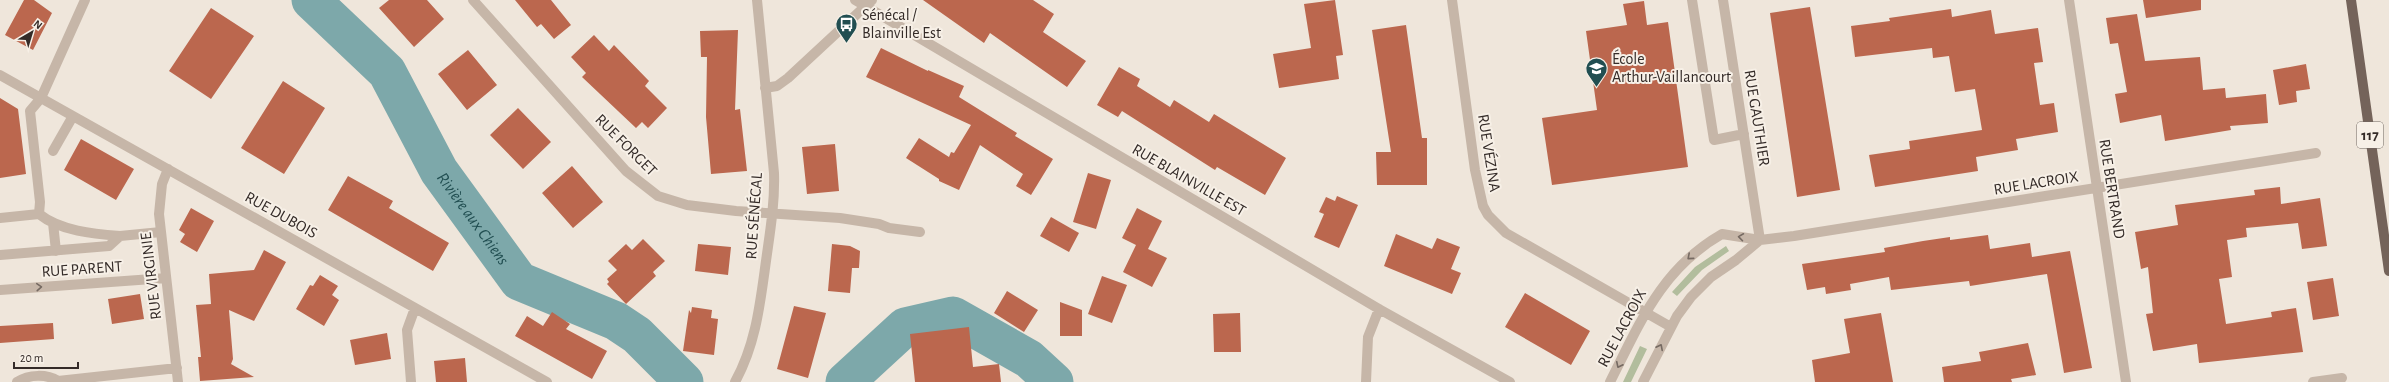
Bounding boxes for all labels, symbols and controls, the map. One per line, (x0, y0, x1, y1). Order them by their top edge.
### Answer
place label: Sénécal / Blainville Est (862, 7, 941, 41)
bus stop icon: Sénécal / Blainville Est (834, 11, 860, 44)
north arrow (12, 12, 52, 52)
text: N (31, 18, 44, 31)
place label: École Arthur-Vaillancourt (1612, 49, 1731, 85)
school or university icon: École Arthur-Vaillancourt (1584, 55, 1610, 88)
street label: RUE GAUTHIER (1741, 69, 1773, 167)
street label: RUE FORGET (592, 111, 660, 179)
street label: RUE VÉZINA (1475, 113, 1505, 193)
road number: 117 (2357, 122, 2383, 148)
street label: RUE BERTRAND (2096, 138, 2128, 240)
street label: RUE BLAINVILLE EST (1129, 141, 1249, 219)
street label: RUE LACROIX (1992, 168, 2080, 198)
water label: Rivière aux Chiens (434, 169, 513, 268)
street label: RUE SÉNÉCAL (741, 172, 765, 260)
street label: RUE DUBOIS (242, 189, 320, 241)
street label: RUE VIRGINIE (138, 231, 164, 321)
one-way arrow (1737, 233, 1744, 242)
one-way arrow (1687, 252, 1695, 259)
street label: RUE PARENT (41, 258, 123, 280)
one-way arrow (36, 283, 42, 292)
street label: RUE LACROIX (1595, 286, 1649, 370)
scale bar (14, 344, 78, 370)
one-way arrow (1656, 344, 1663, 351)
text: 20 m (20, 352, 43, 364)
one-way arrow (1616, 360, 1624, 368)

